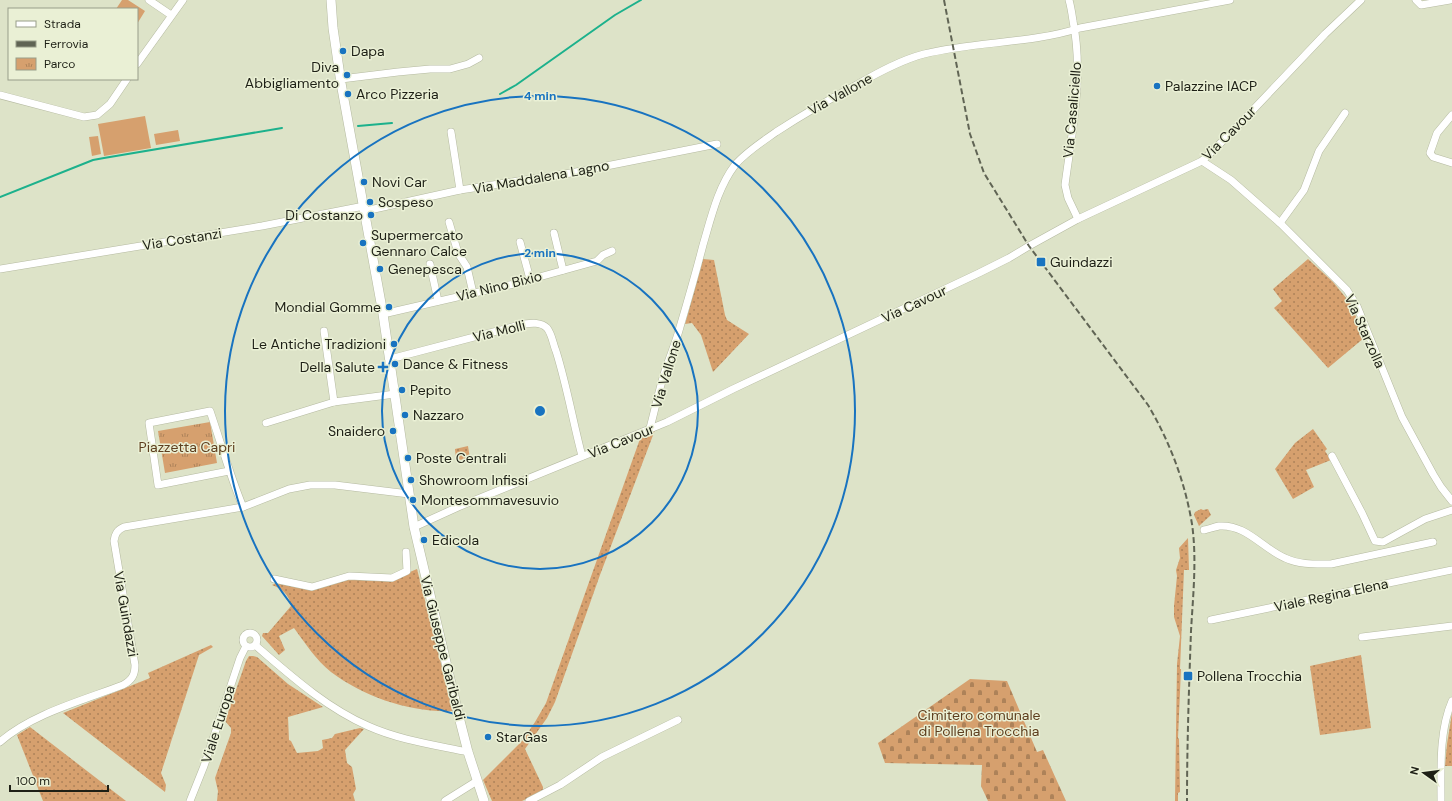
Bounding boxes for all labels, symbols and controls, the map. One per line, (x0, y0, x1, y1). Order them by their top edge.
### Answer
legend (8, 8, 138, 80)
text: Strada (44, 16, 81, 32)
text: Ferrovia (44, 36, 88, 52)
place label: Dapa (351, 42, 385, 60)
marker: Dapa (338, 46, 348, 56)
text: Parco (44, 56, 75, 72)
place label: Diva Abbigliamento (245, 58, 339, 92)
street label: Via Casaliciello (1059, 61, 1085, 159)
street label: Via Vallone (805, 69, 875, 119)
marker: Diva Abbigliamento (342, 70, 352, 80)
place label: Palazzine IACP (1165, 77, 1257, 95)
marker: Palazzine IACP (1152, 81, 1162, 91)
place label: Arco Pizzeria (356, 85, 439, 103)
text: 4 min (524, 88, 556, 104)
marker: Arco Pizzeria (343, 89, 353, 99)
street label: Via Cavour (1198, 102, 1260, 164)
street label: Via Maddalena Lagno (471, 156, 611, 198)
place label: Novi Car (372, 173, 427, 191)
marker: Novi Car (359, 177, 369, 187)
place label: Sospeso (378, 193, 434, 211)
marker: Sospeso (365, 197, 375, 207)
place label: Di Costanzo (285, 206, 363, 224)
marker: Di Costanzo (366, 210, 376, 220)
street label: Via Costanzi (141, 224, 223, 254)
place label: Supermercato Gennaro Calce (371, 226, 467, 260)
marker: Supermercato Gennaro Calce (358, 238, 368, 248)
text: 2 min (524, 245, 556, 261)
place label: Guindazzi (1050, 253, 1113, 271)
marker: Guindazzi (1035, 256, 1047, 268)
place label: Genepesca (388, 260, 462, 278)
marker: Genepesca (375, 264, 385, 274)
street label: Via Nino Bixio (454, 267, 544, 305)
street label: Via Cavour (878, 281, 950, 327)
street label: Via Starzolla (1341, 291, 1389, 371)
place label: Mondial Gomme (274, 298, 381, 316)
marker: Mondial Gomme (384, 302, 394, 312)
street label: Via Molli (471, 316, 527, 346)
place label: Le Antiche Tradizioni (252, 335, 386, 353)
street label: Via Vallone (647, 337, 685, 410)
marker: Le Antiche Tradizioni (389, 339, 399, 349)
place label: Dance & Fitness (403, 355, 508, 373)
place label: Della Salute (300, 358, 375, 376)
marker: Dance & Fitness (390, 359, 400, 369)
marker: Della Salute (378, 362, 388, 372)
place label: Pepito (410, 381, 451, 399)
marker: Pepito (397, 385, 407, 395)
centre of rings (533, 404, 547, 418)
place label: Nazzaro (413, 406, 464, 424)
marker: Nazzaro (400, 410, 410, 420)
street label: Via Cavour (585, 420, 657, 462)
place label: Snaidero (328, 422, 385, 440)
marker: Snaidero (388, 426, 398, 436)
park label: Piazzetta Capri (139, 438, 235, 456)
place label: Poste Centrali (416, 449, 507, 467)
marker: Poste Centrali (403, 453, 413, 463)
place label: Showroom Infissi (419, 471, 528, 489)
marker: Showroom Infissi (406, 475, 416, 485)
place label: Montesommavesuvio (421, 491, 559, 509)
marker: Montesommavesuvio (408, 495, 418, 505)
place label: Edicola (432, 531, 479, 549)
marker: Edicola (419, 535, 429, 545)
street label: Via Guindazzi (110, 570, 142, 658)
street label: Via Giuseppe Garibaldi (416, 574, 470, 722)
street label: Viale Regina Elena (1272, 574, 1390, 616)
place label: Pollena Trocchia (1197, 667, 1302, 685)
marker: Pollena Trocchia (1182, 670, 1194, 682)
street label: Viale Europa (197, 683, 239, 765)
park label: Cimitero comunale di Pollena Trocchia (918, 706, 1041, 740)
place label: StarGas (496, 728, 548, 746)
marker: StarGas (483, 732, 493, 742)
north arrow (1404, 753, 1444, 793)
text: N (1407, 765, 1422, 776)
scale bar (10, 767, 108, 793)
text: 100 m (16, 773, 50, 789)

